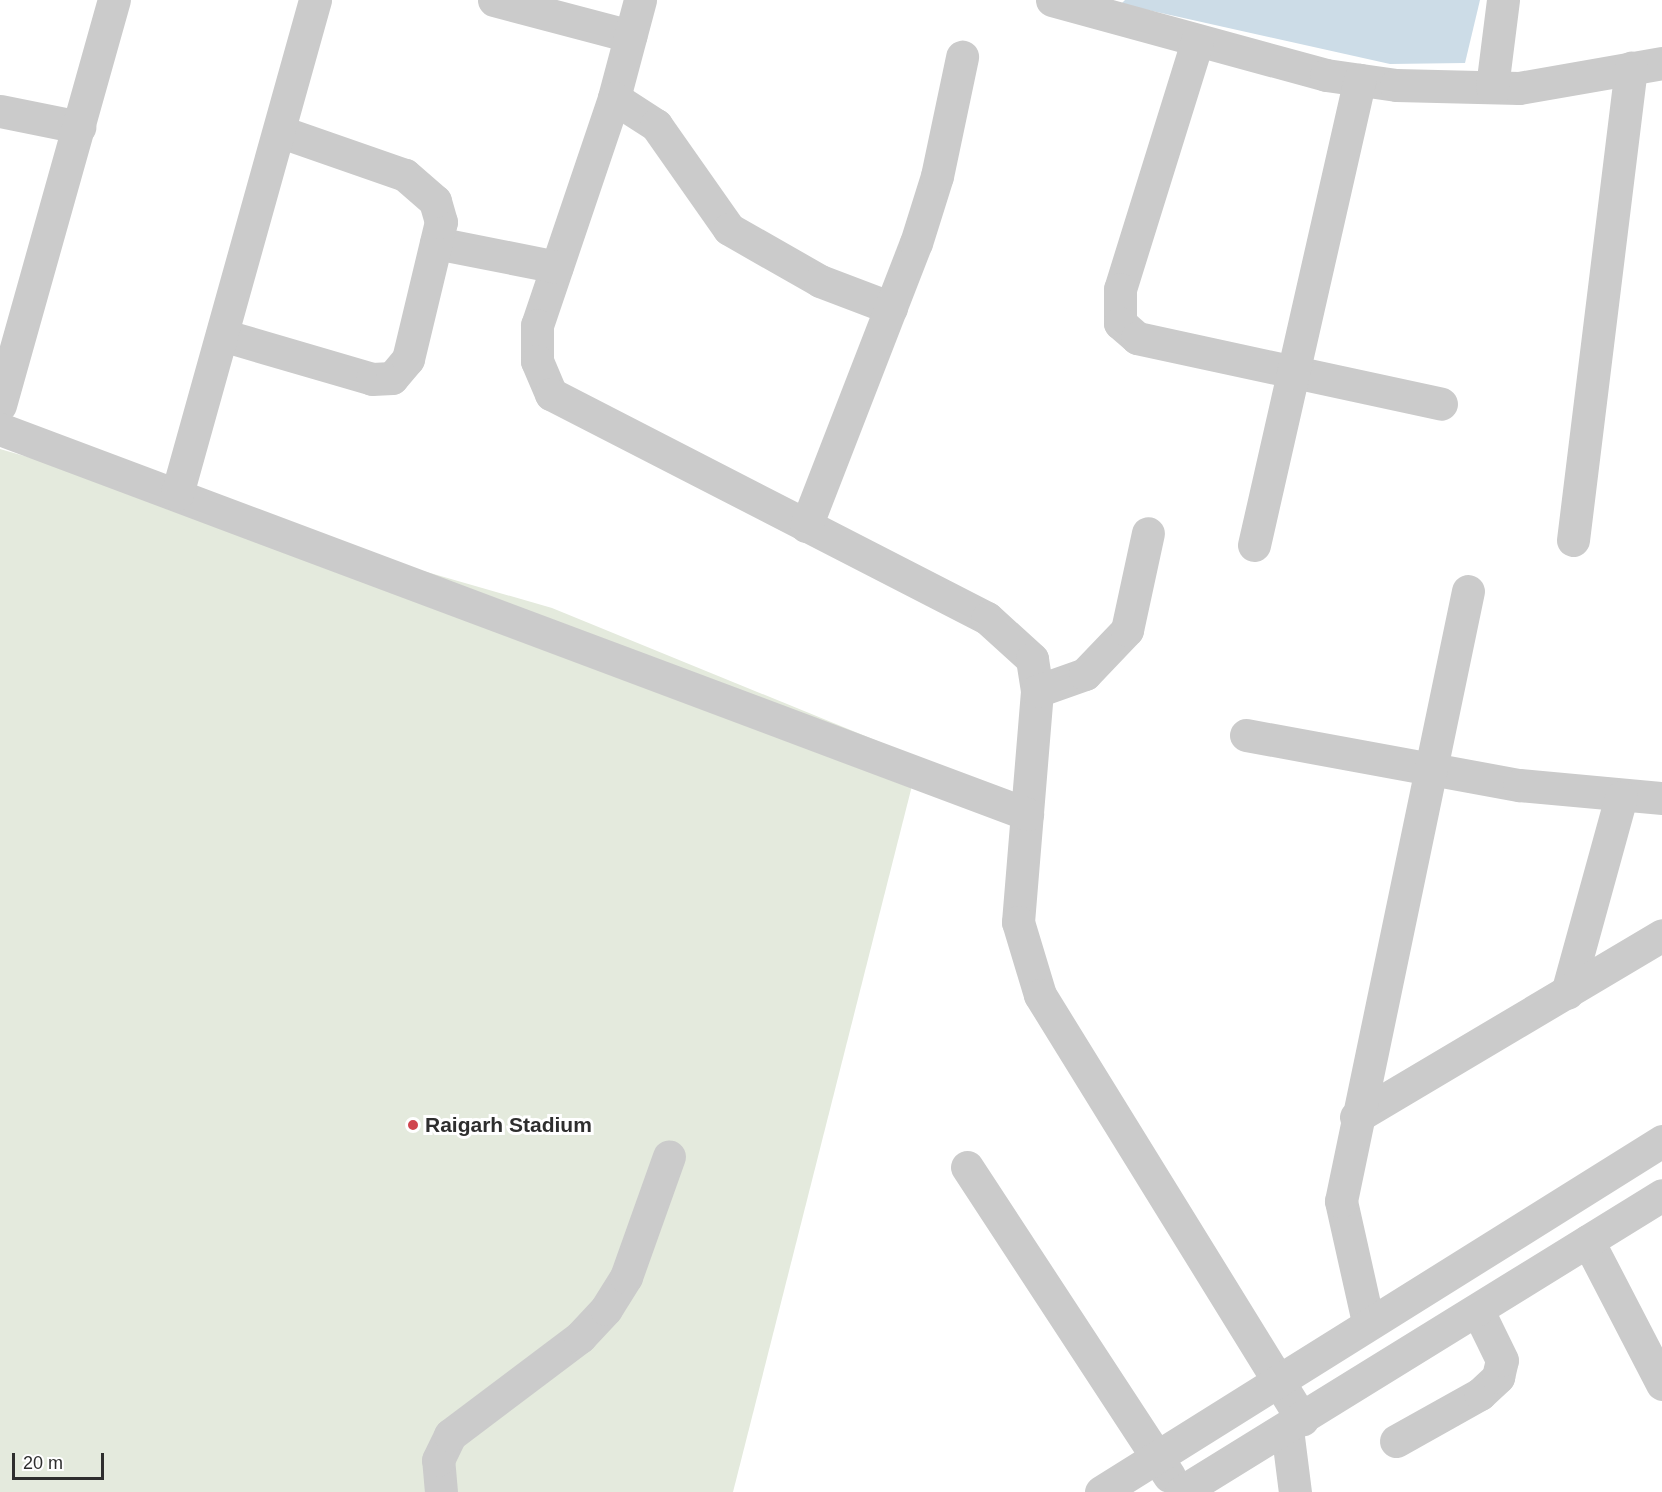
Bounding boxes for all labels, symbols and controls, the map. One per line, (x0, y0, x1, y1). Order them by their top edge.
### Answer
place label: Raigarh Stadium (425, 1112, 592, 1138)
marker: Raigarh Stadium (406, 1118, 420, 1132)
scale bar (15, 1441, 106, 1479)
text: 20 m (23, 1453, 63, 1473)

